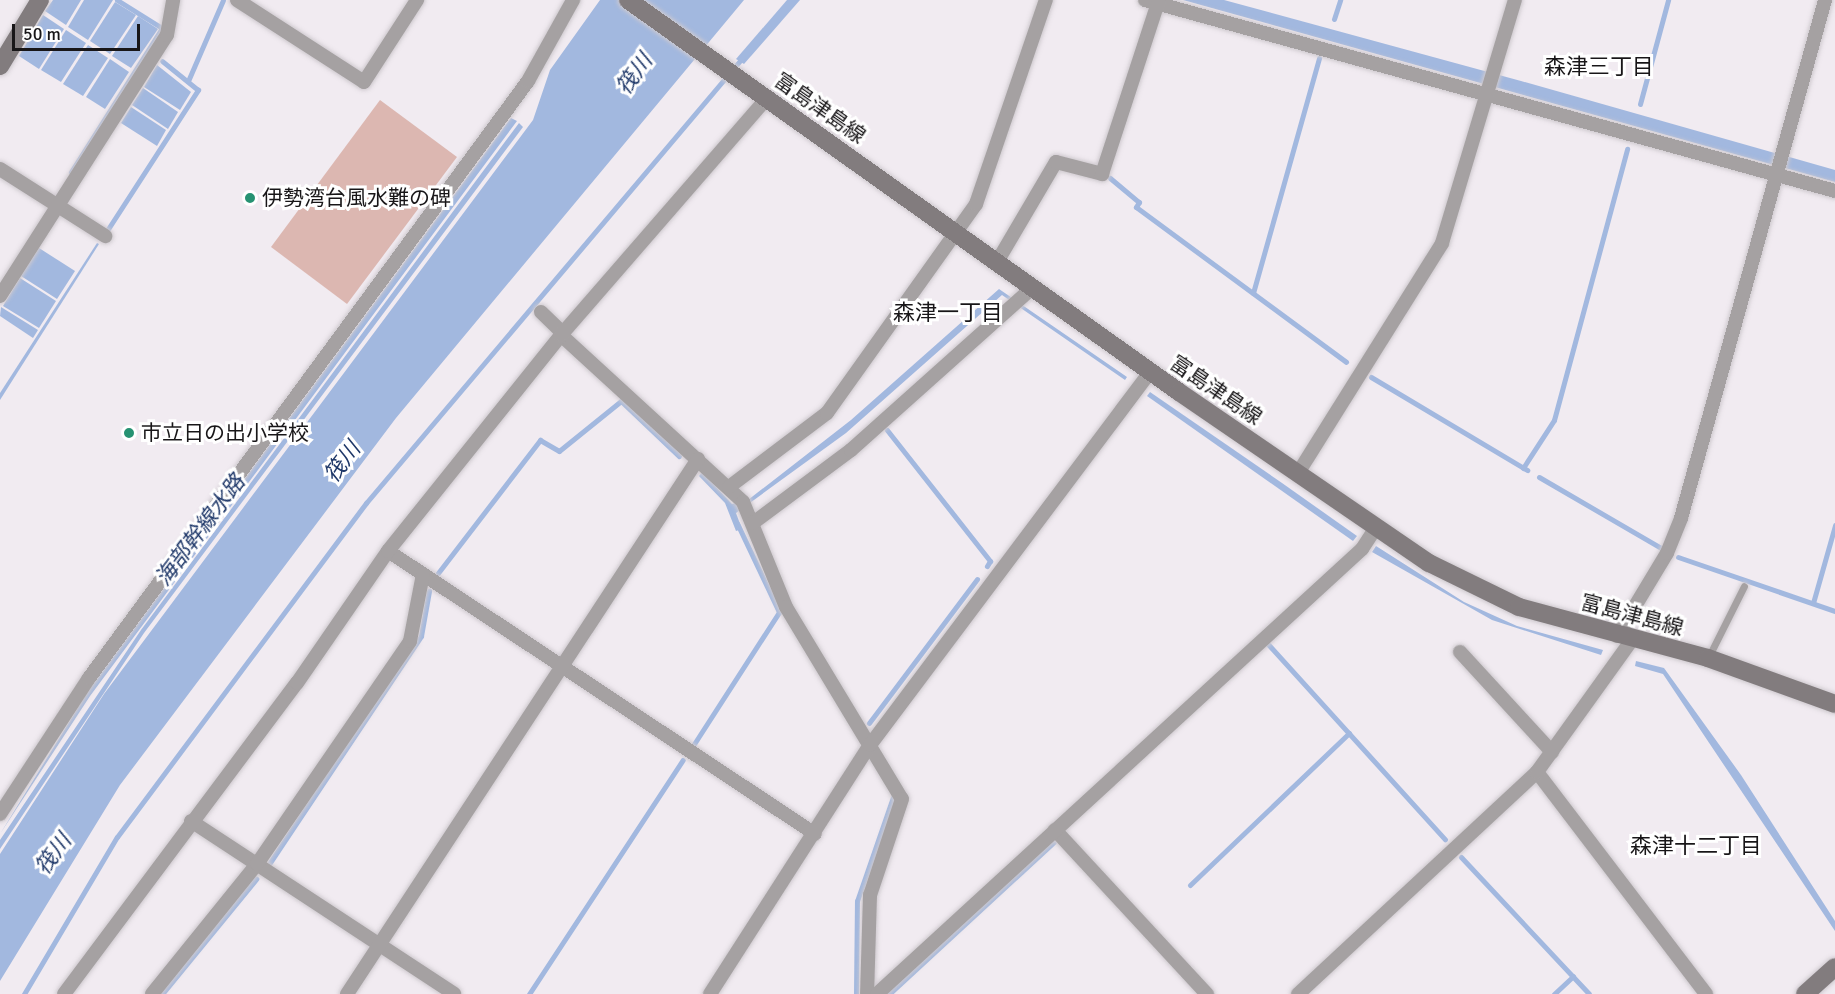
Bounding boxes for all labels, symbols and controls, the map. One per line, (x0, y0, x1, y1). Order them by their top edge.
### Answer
scale bar (15, 12, 142, 50)
text: 50 m (23, 23, 61, 45)
water label: 筏川 (610, 48, 658, 100)
district label: 森津三丁目 (1544, 54, 1654, 80)
street label: 富島津島線 (770, 68, 870, 148)
place label: 伊勢湾台風水難の碑 (262, 185, 451, 211)
marker: 伊勢湾台風水難の碑 (243, 191, 257, 205)
district label: 森津一丁目 (893, 300, 1003, 326)
street label: 富島津島線 (1165, 350, 1267, 430)
place label: 市立日の出小学校 (141, 420, 309, 446)
marker: 市立日の出小学校 (122, 426, 136, 440)
water label: 筏川 (318, 436, 366, 488)
water label: 海部幹線水路 (150, 469, 250, 591)
street label: 富島津島線 (1578, 589, 1686, 641)
water label: 筏川 (29, 828, 77, 880)
district label: 森津十二丁目 (1630, 833, 1762, 859)

